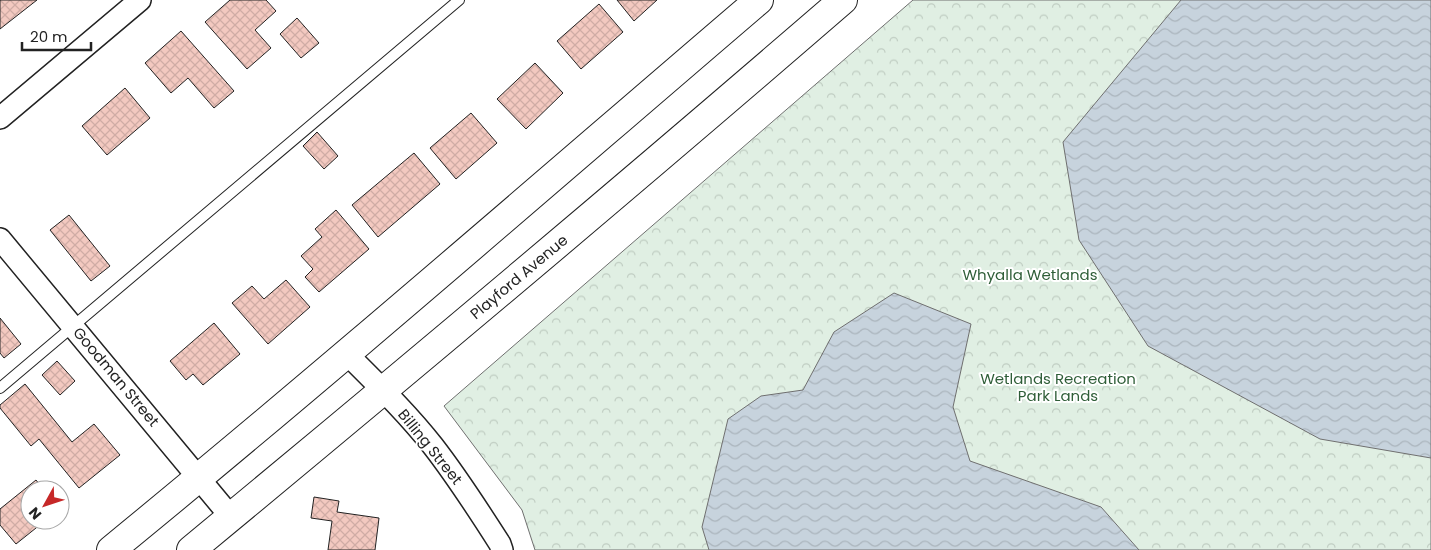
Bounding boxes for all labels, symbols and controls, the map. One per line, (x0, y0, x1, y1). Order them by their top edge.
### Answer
scale bar (22, 20, 91, 52)
text: 20 m (30, 26, 68, 47)
street label: Playford Avenue (465, 230, 572, 324)
park label: Whyalla Wetlands (962, 264, 1098, 285)
street label: Goodman Street (68, 322, 164, 431)
park label: Wetlands Recreation Park Lands (980, 368, 1136, 406)
street label: Billing Street (393, 404, 467, 489)
north arrow (20, 480, 70, 530)
text: N (24, 503, 46, 524)

